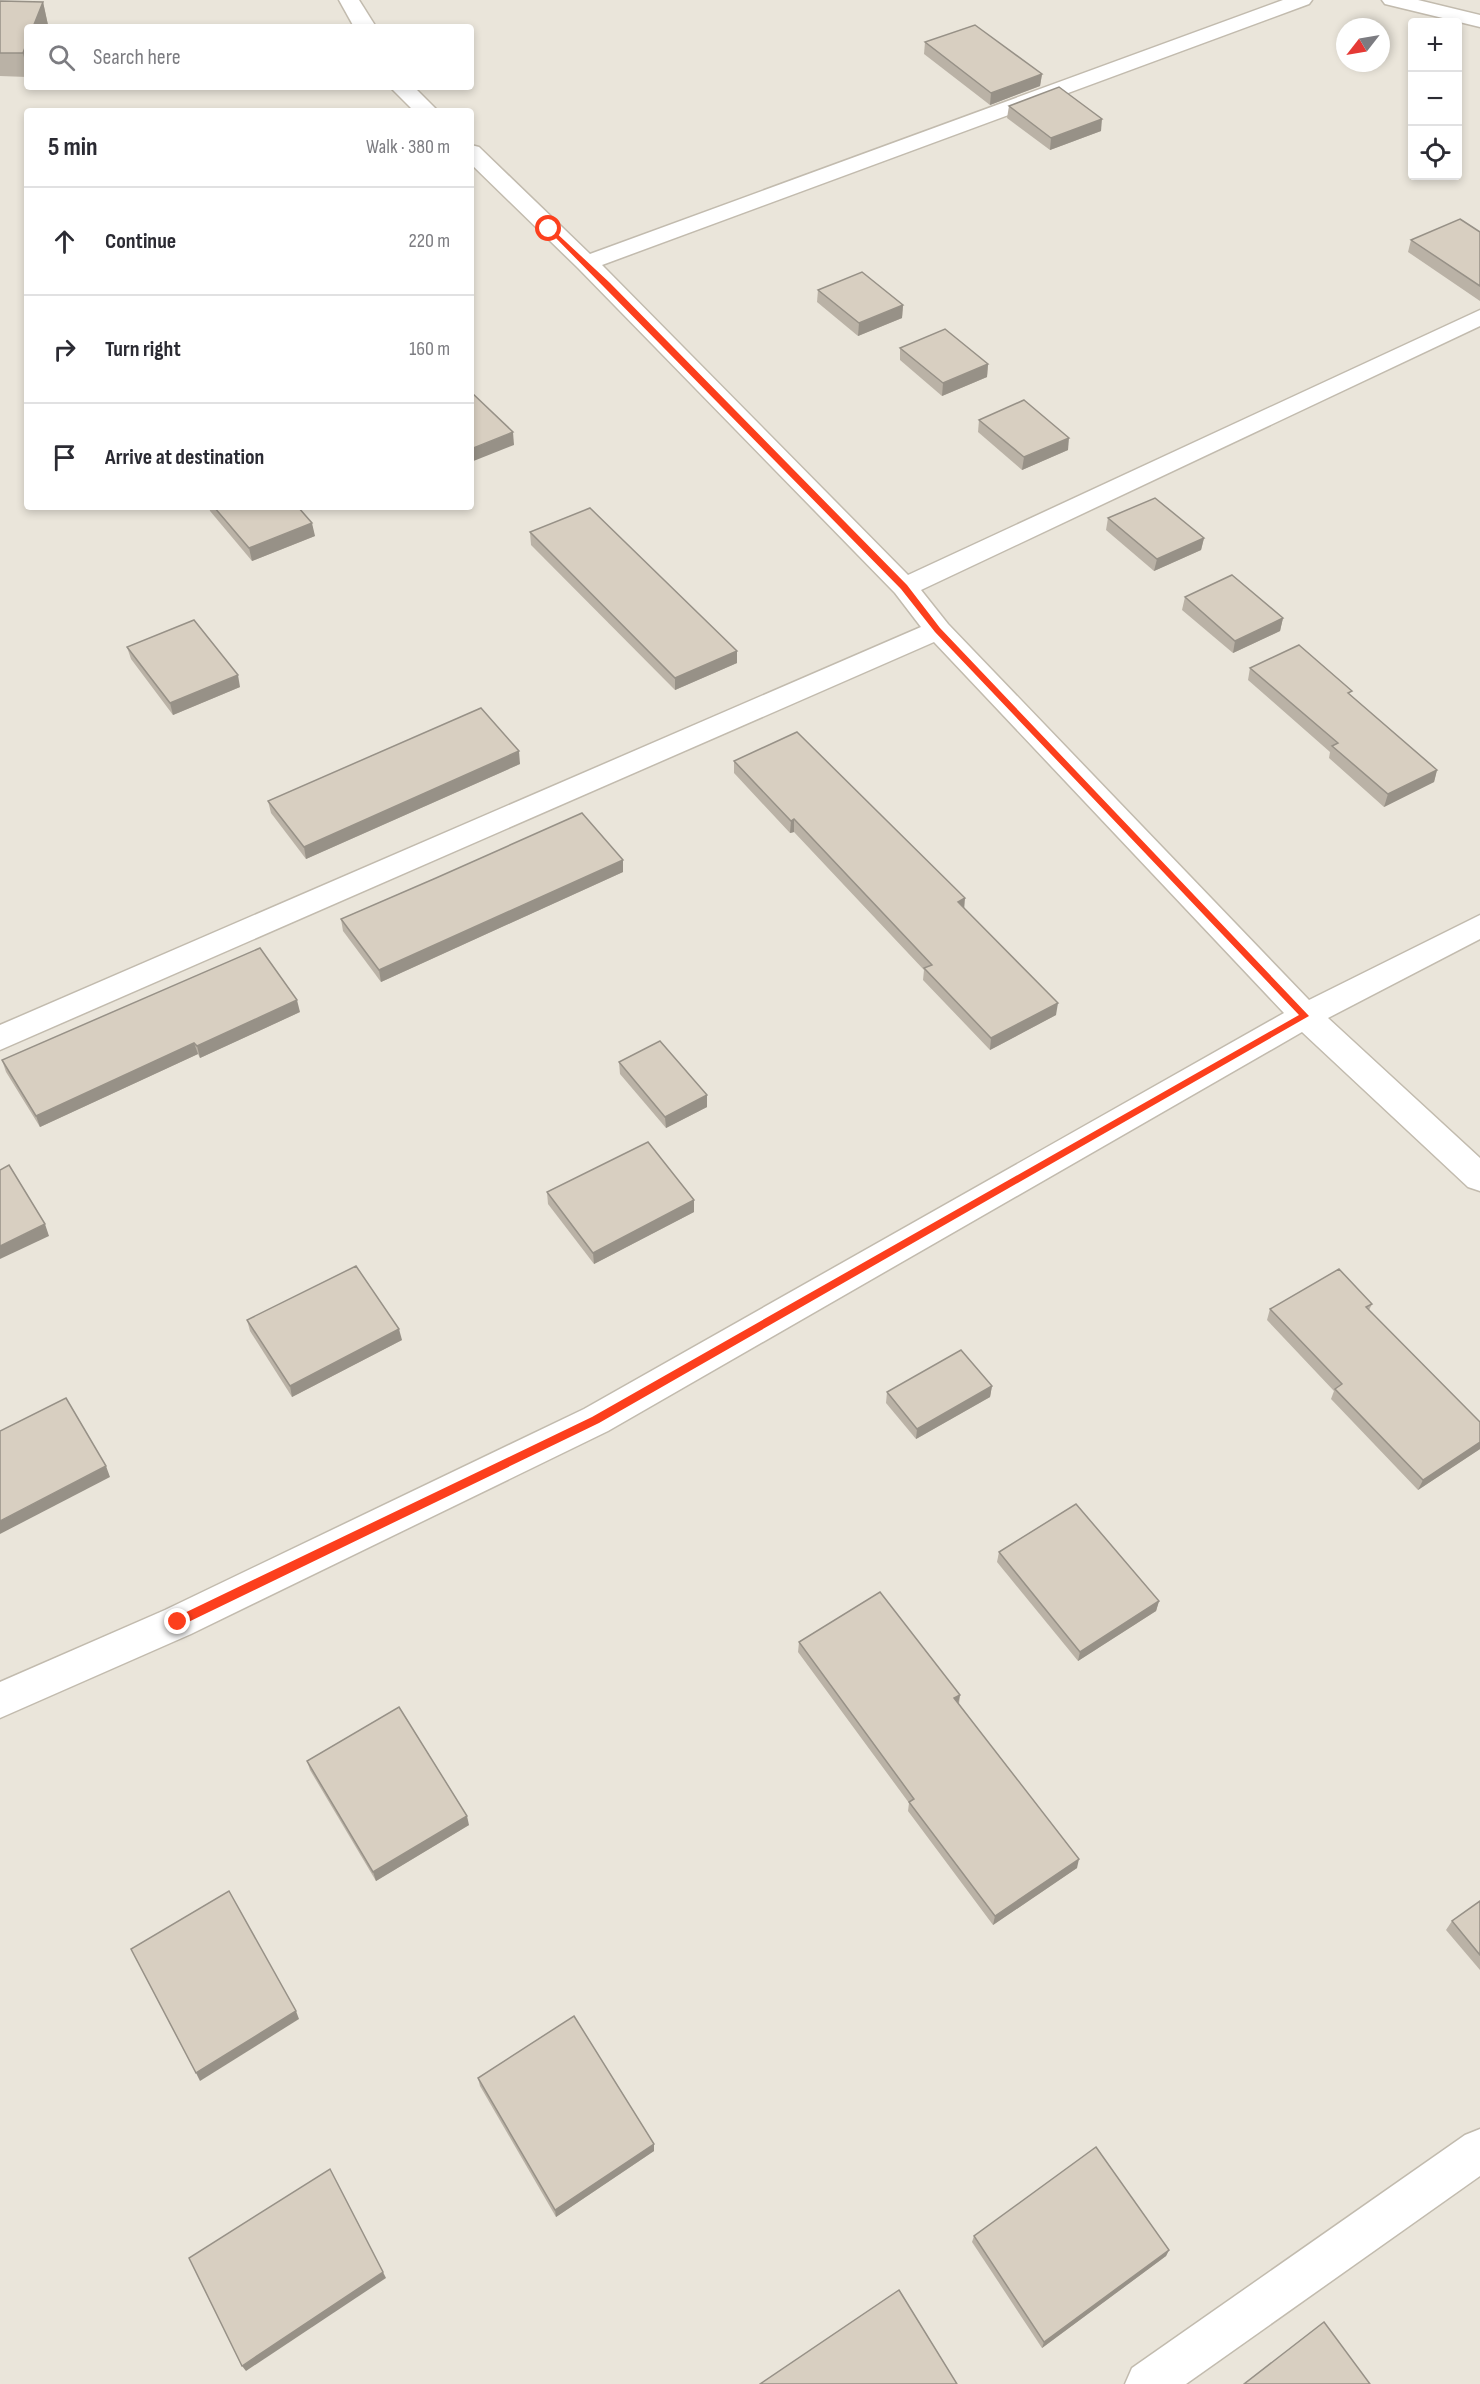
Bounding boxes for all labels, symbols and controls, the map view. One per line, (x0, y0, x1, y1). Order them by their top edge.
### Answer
north arrow (1336, 18, 1390, 72)
map controls (1408, 18, 1462, 180)
button: + (1408, 18, 1462, 72)
search box (24, 24, 474, 90)
icon: search (45, 41, 78, 74)
text: Search here (93, 44, 180, 71)
button: − (1408, 72, 1462, 126)
button: locate (1408, 126, 1462, 180)
text: 5 min (48, 132, 98, 163)
text: Walk · 380 m (366, 135, 450, 159)
route start (535, 215, 561, 241)
icon: ahead (48, 225, 81, 258)
text: Continue (105, 228, 176, 255)
text: 220 m (409, 229, 450, 253)
icon: right (48, 333, 81, 366)
text: Turn right (105, 336, 181, 363)
text: 160 m (409, 337, 450, 361)
icon: arrive (48, 441, 81, 474)
text: Arrive at destination (105, 444, 264, 471)
route end (164, 1608, 190, 1634)

